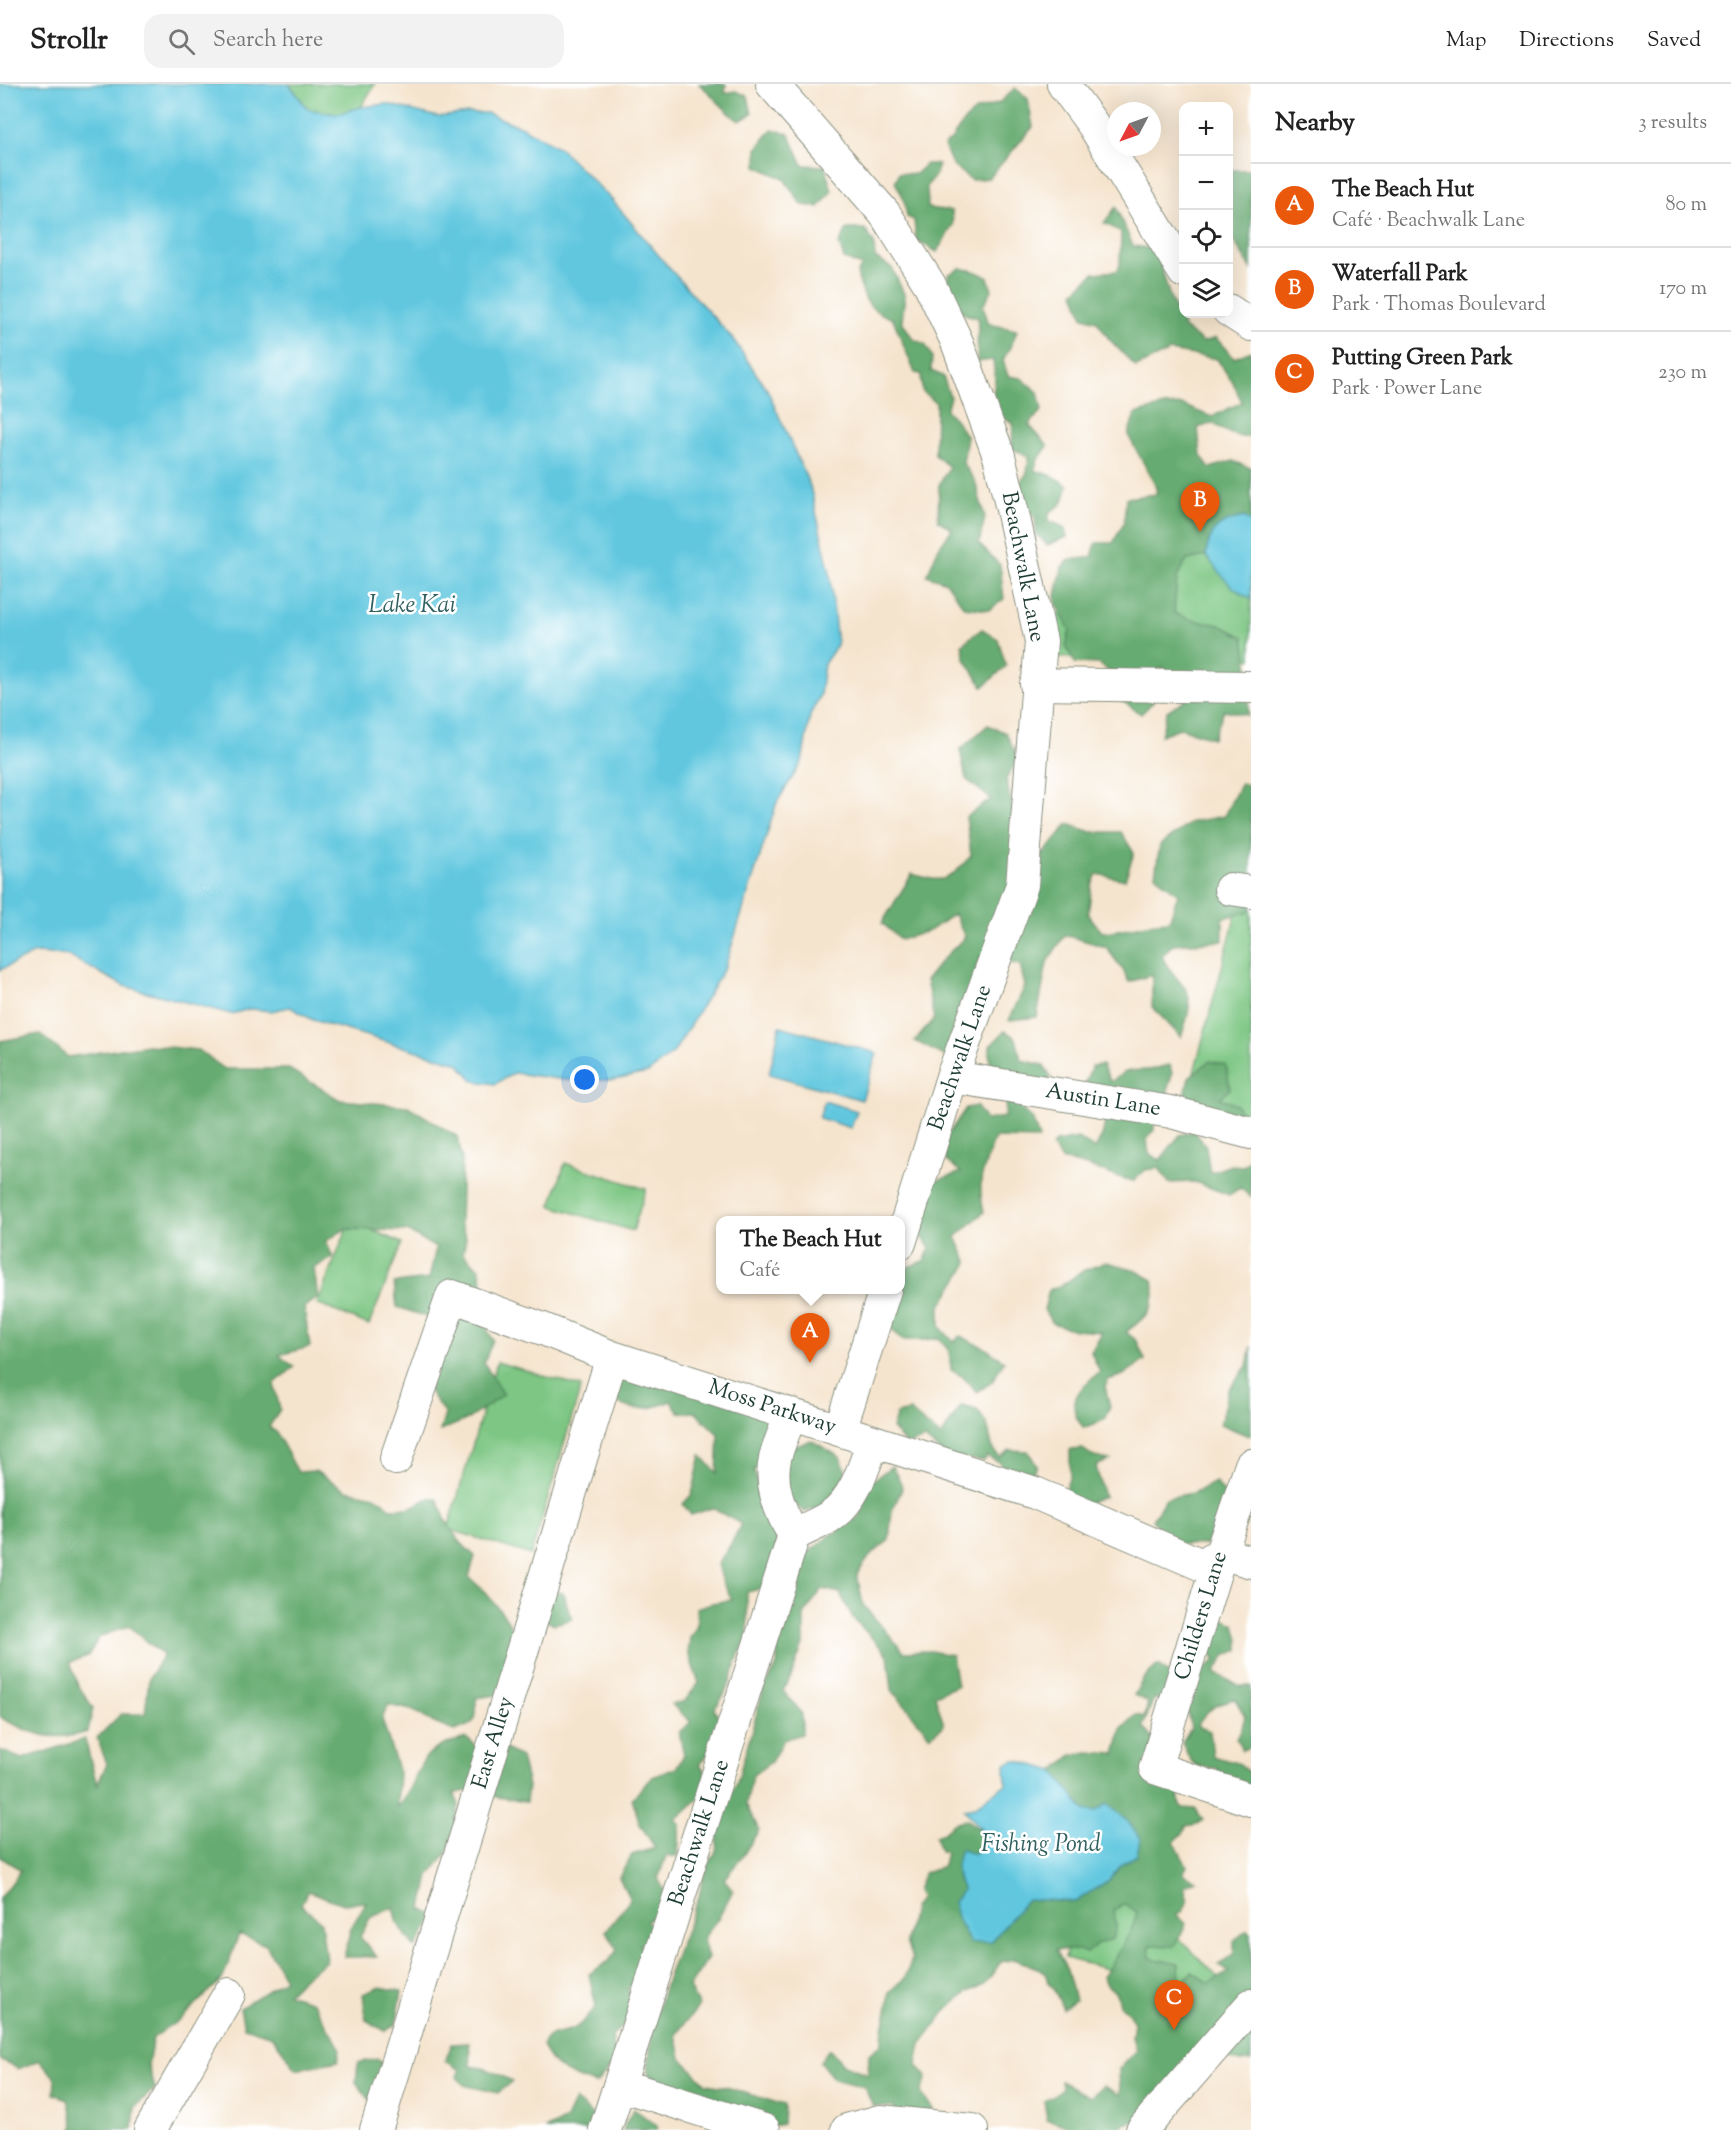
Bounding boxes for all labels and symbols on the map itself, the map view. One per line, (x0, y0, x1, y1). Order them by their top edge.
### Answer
north arrow (1107, 102, 1161, 156)
pin: B (1180, 482, 1220, 532)
street label: Beachwalk Lane (992, 489, 1052, 645)
water label: Lake Kai (368, 589, 456, 623)
street label: Beachwalk Lane (921, 981, 1001, 1135)
your location (570, 1065, 599, 1094)
street label: Austin Lane (1043, 1076, 1163, 1126)
pin: A (790, 1314, 830, 1363)
street label: Moss Parkway (704, 1372, 840, 1444)
street label: Childers Lane (1167, 1548, 1237, 1684)
street label: East Alley (465, 1693, 523, 1793)
street label: Beachwalk Lane (661, 1756, 739, 1910)
water label: Fishing Pond (981, 1828, 1101, 1862)
pin: C (1154, 1980, 1194, 2030)

